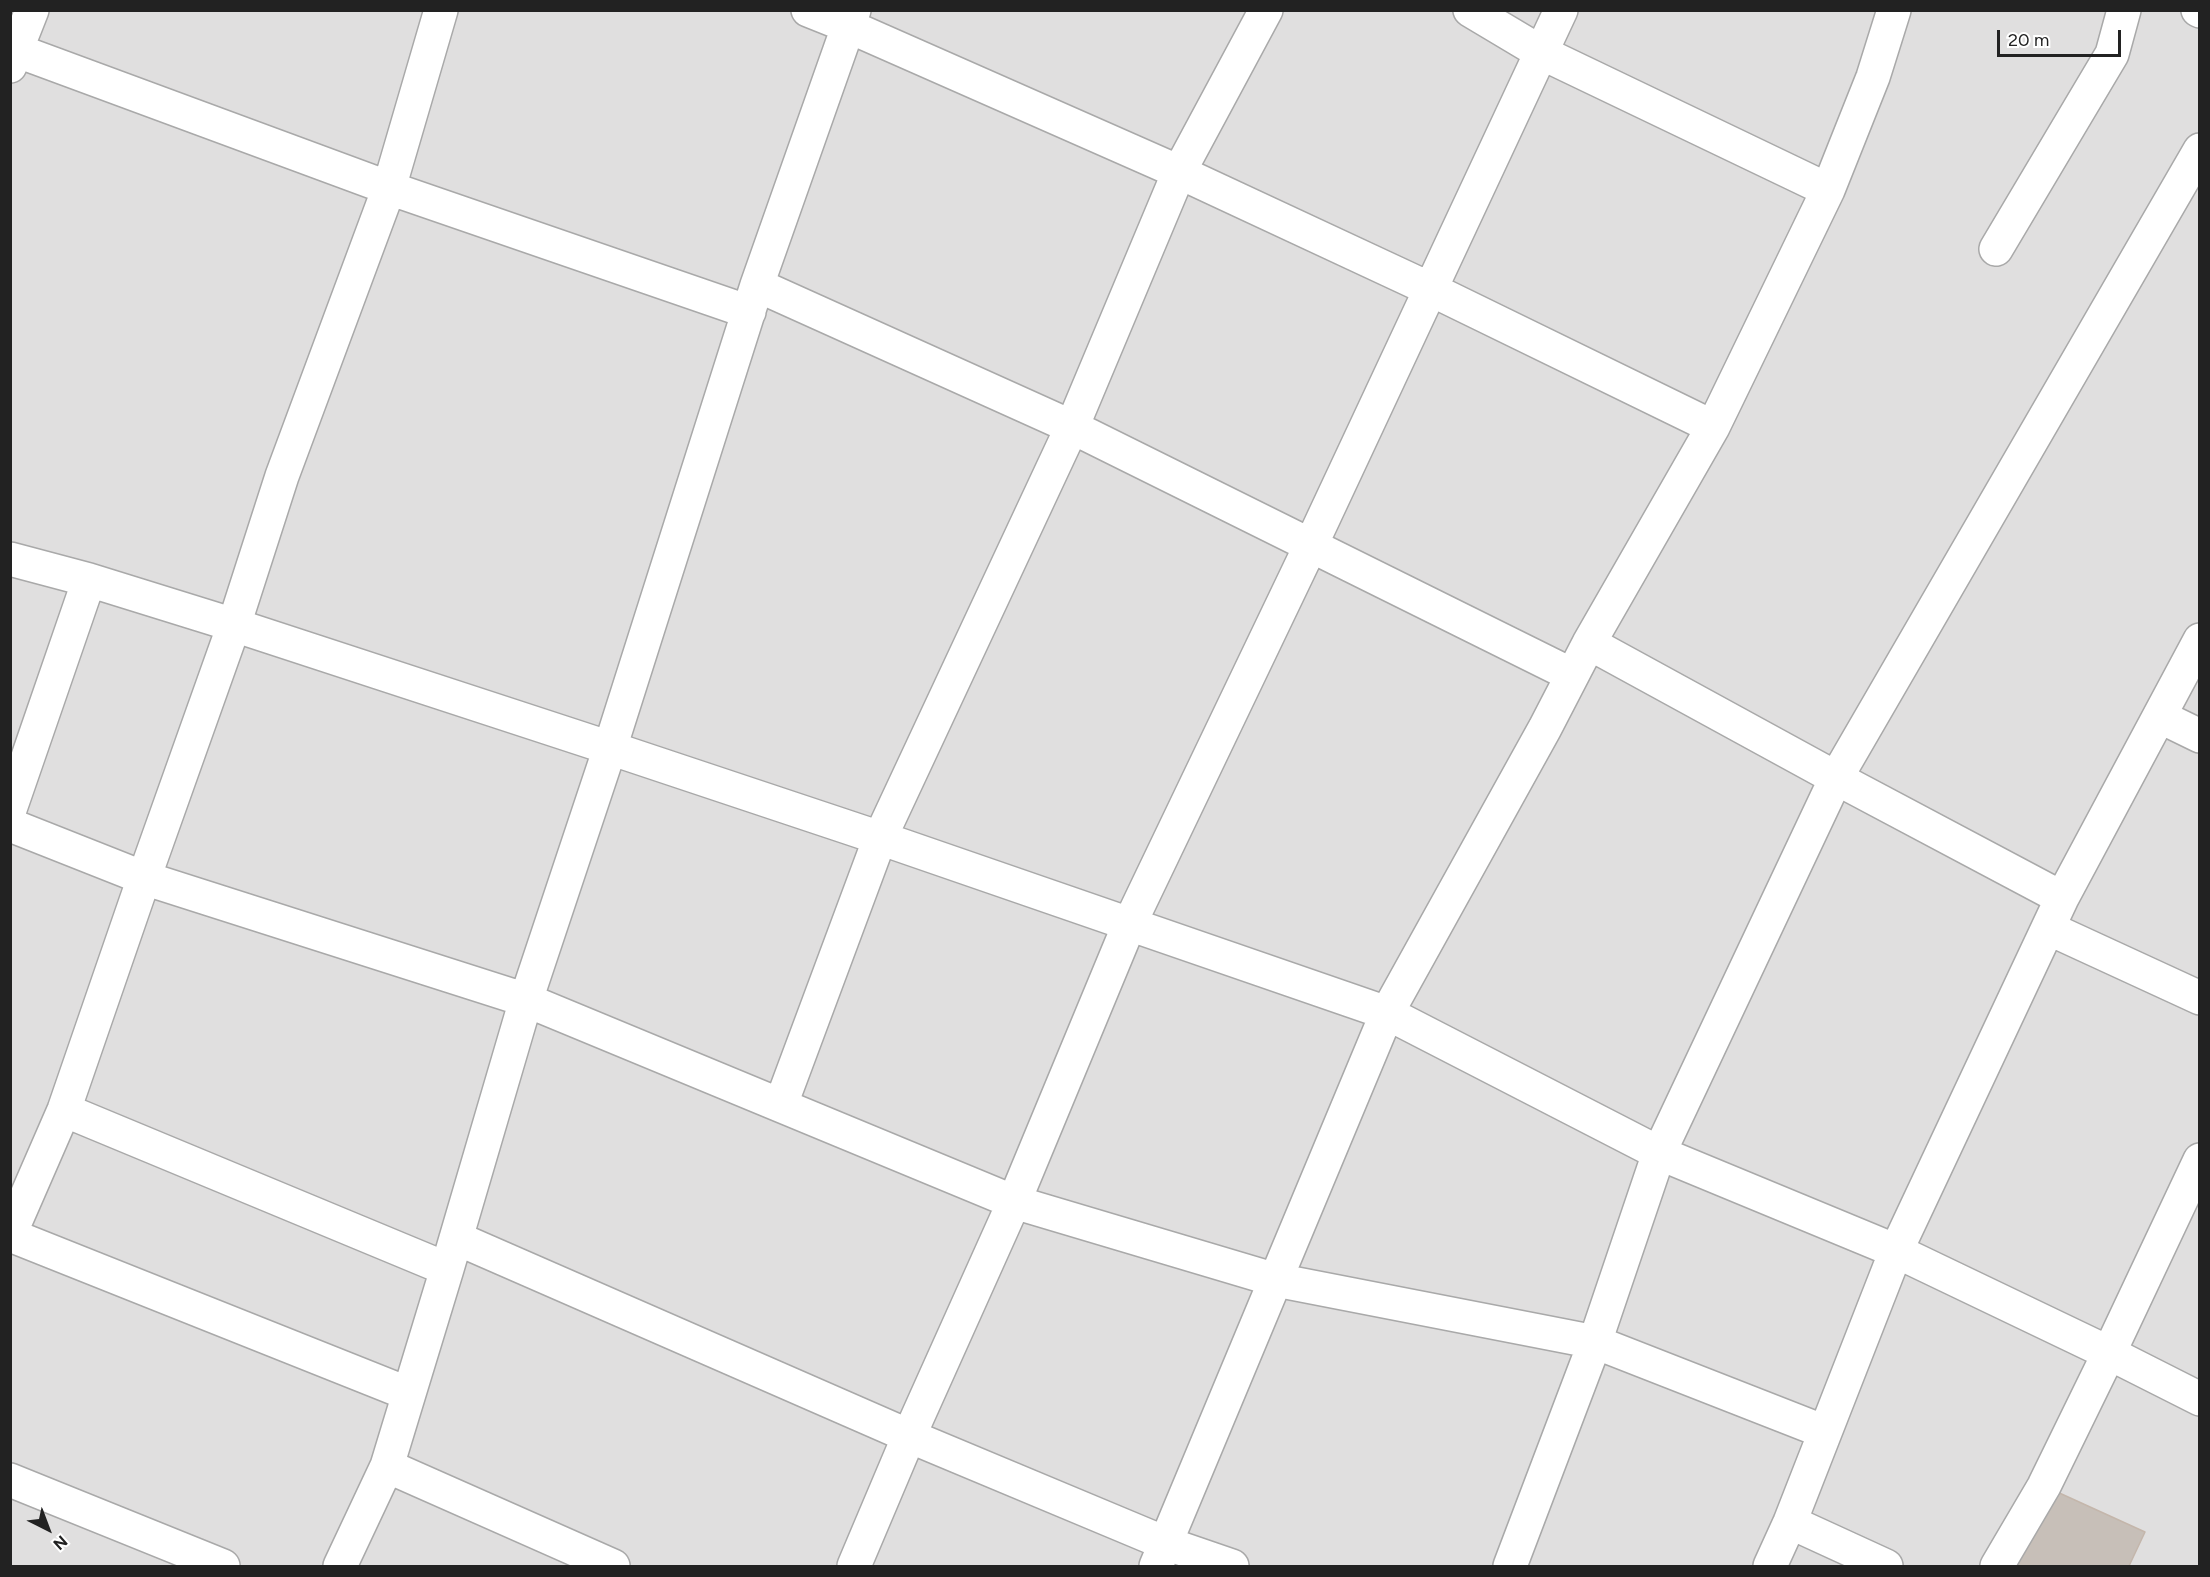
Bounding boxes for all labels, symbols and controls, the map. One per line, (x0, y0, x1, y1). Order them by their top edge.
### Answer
scale bar (2000, 18, 2124, 56)
text: 20 m (2008, 29, 2049, 51)
north arrow (18, 1499, 78, 1559)
text: N (49, 1532, 71, 1554)

